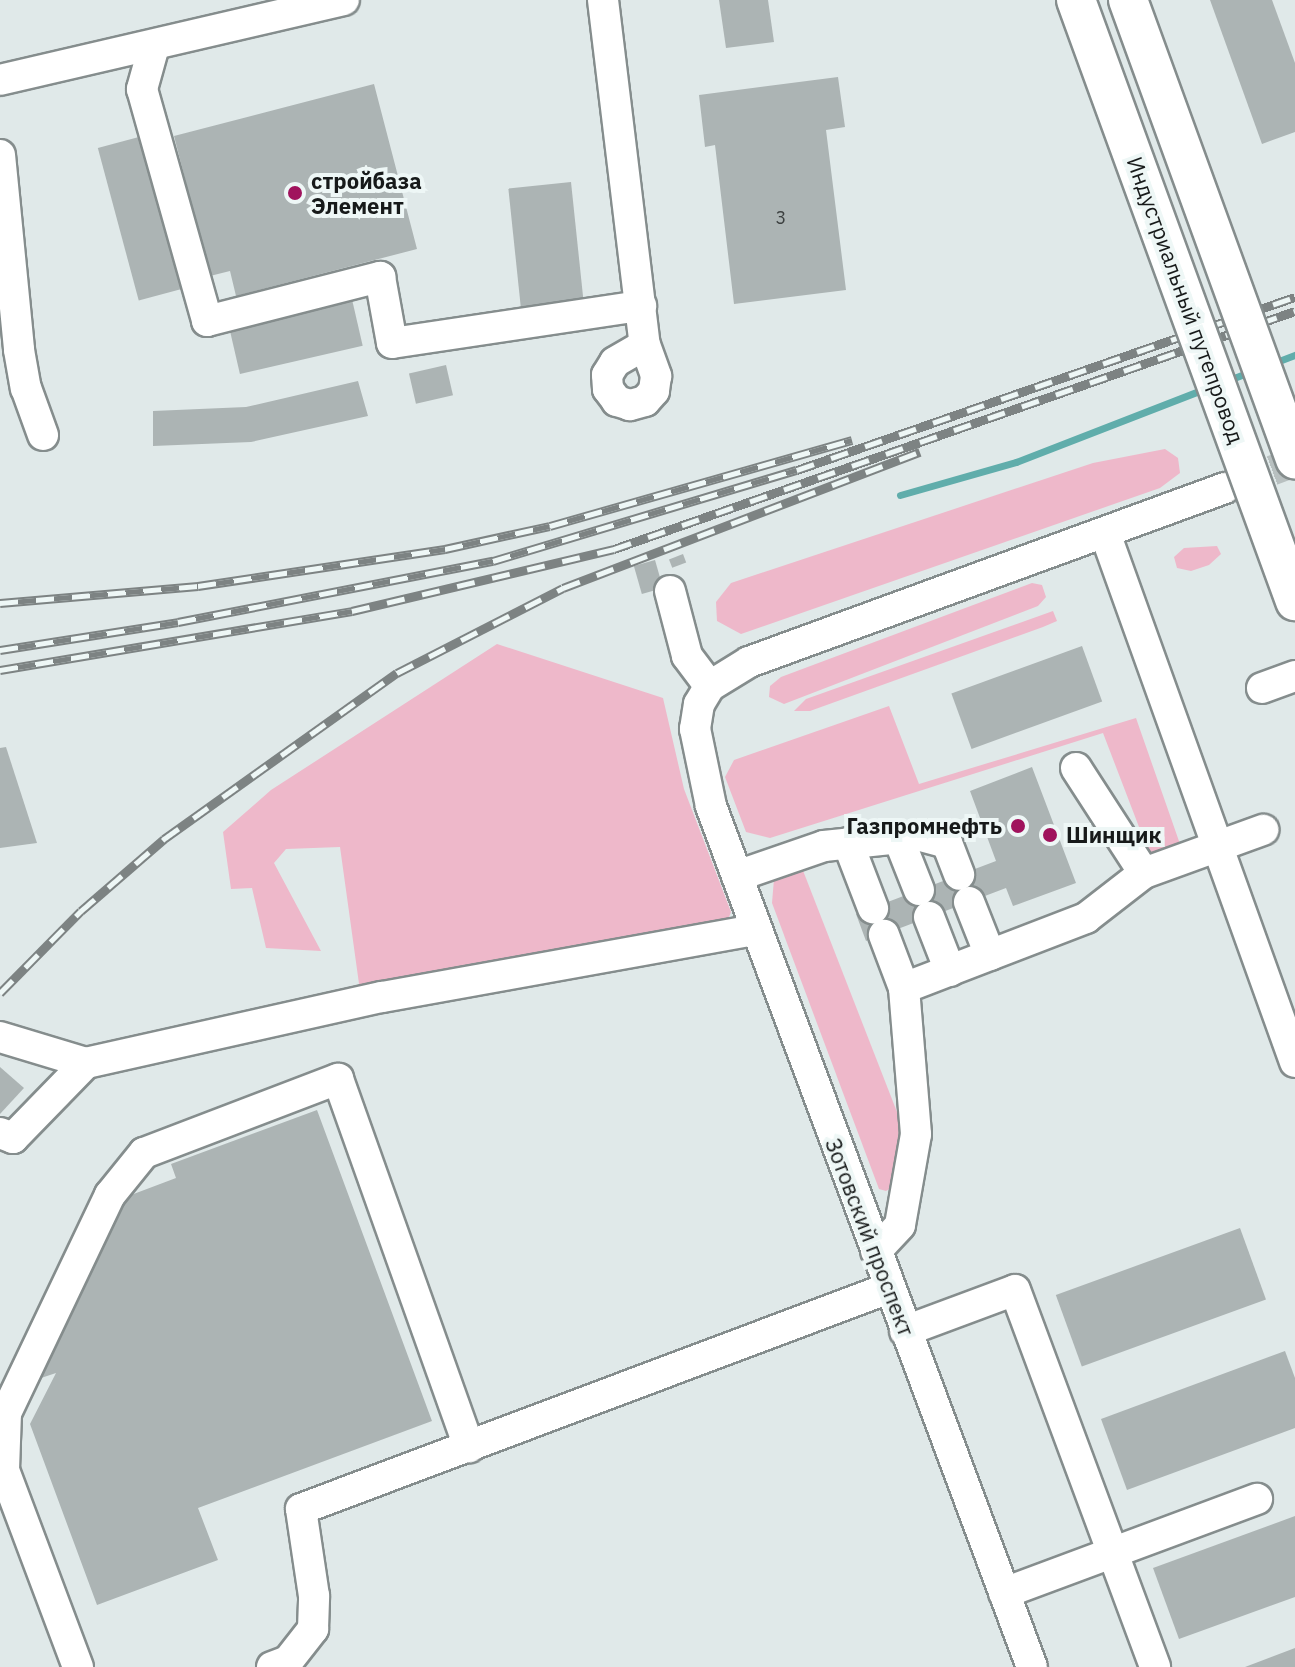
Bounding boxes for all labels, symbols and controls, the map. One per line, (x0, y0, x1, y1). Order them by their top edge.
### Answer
street label: Индустриальный путепровод (1122, 153, 1250, 447)
place label: стройбаза Элемент (311, 167, 422, 218)
marker: стройбаза Элемент (286, 184, 304, 202)
house number: 3 (776, 207, 786, 229)
place label: Газпромнефть (847, 813, 1002, 839)
marker: Газпромнефть (1009, 817, 1027, 835)
place label: Шинщик (1066, 822, 1161, 848)
marker: Шинщик (1041, 826, 1059, 844)
street label: Зотовский проспект (820, 1134, 920, 1340)

